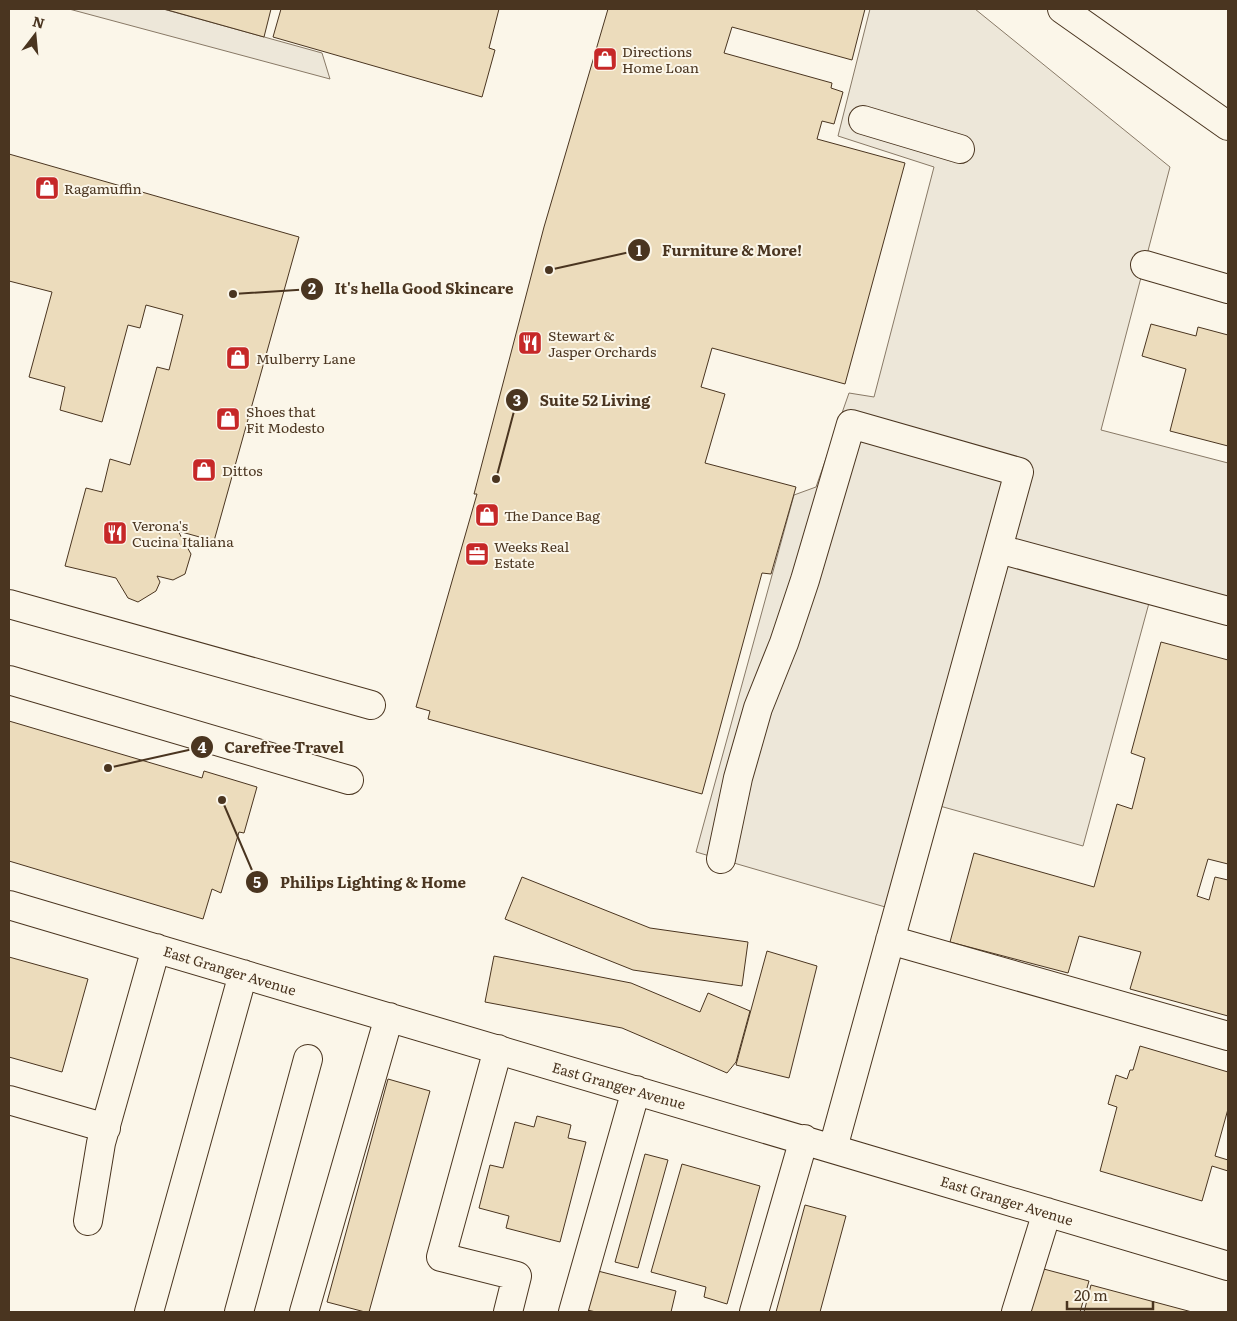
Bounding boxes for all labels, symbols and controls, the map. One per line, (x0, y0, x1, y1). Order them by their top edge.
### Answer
north arrow (10, 10, 60, 60)
text: N (30, 10, 48, 33)
place label: Directions Home Loan (622, 41, 699, 77)
shop icon: Directions Home Loan (592, 46, 618, 72)
shop icon: Ragamuffin (34, 175, 60, 201)
place label: Ragamuffin (64, 178, 142, 198)
callout: Furniture & More! (627, 235, 812, 265)
text: 1 (636, 238, 642, 261)
text: Furniture & More! (662, 238, 802, 261)
callout: It's hella Good Skincare (299, 274, 523, 304)
text: 2 (308, 276, 316, 299)
text: It's hella Good Skincare (335, 276, 514, 299)
place label: Stewart & Jasper Orchards (548, 325, 656, 361)
restaurant icon: Stewart & Jasper Orchards (517, 330, 543, 356)
shop icon: Mulberry Lane (225, 345, 251, 371)
place label: Mulberry Lane (256, 348, 355, 368)
callout: Suite 52 Living (504, 385, 660, 415)
text: 3 (513, 388, 521, 411)
text: Suite 52 Living (540, 388, 651, 411)
place label: Shoes that Fit Modesto (246, 401, 325, 437)
shop icon: Shoes that Fit Modesto (215, 406, 241, 432)
shop icon: Dittos (191, 457, 217, 483)
place label: Dittos (222, 460, 263, 480)
shop icon: The Dance Bag (474, 502, 500, 528)
place label: The Dance Bag (504, 505, 600, 525)
place label: Verona's Cucina Italiana (132, 515, 234, 551)
restaurant icon: Verona's Cucina Italiana (102, 520, 128, 546)
place label: Weeks Real Estate (494, 536, 570, 572)
office icon: Weeks Real Estate (464, 541, 490, 567)
callout: Carefree Travel (189, 732, 354, 762)
text: 4 (197, 735, 207, 758)
text: Carefree Travel (224, 735, 344, 758)
callout: Philips Lighting & Home (245, 867, 476, 897)
text: 5 (253, 870, 261, 893)
text: Philips Lighting & Home (280, 870, 467, 893)
street label: East Granger Avenue (161, 940, 299, 1000)
street label: East Granger Avenue (550, 1056, 688, 1114)
street label: East Granger Avenue (938, 1170, 1076, 1230)
scale bar (1067, 1278, 1153, 1310)
text: 20 m (1074, 1283, 1108, 1306)

